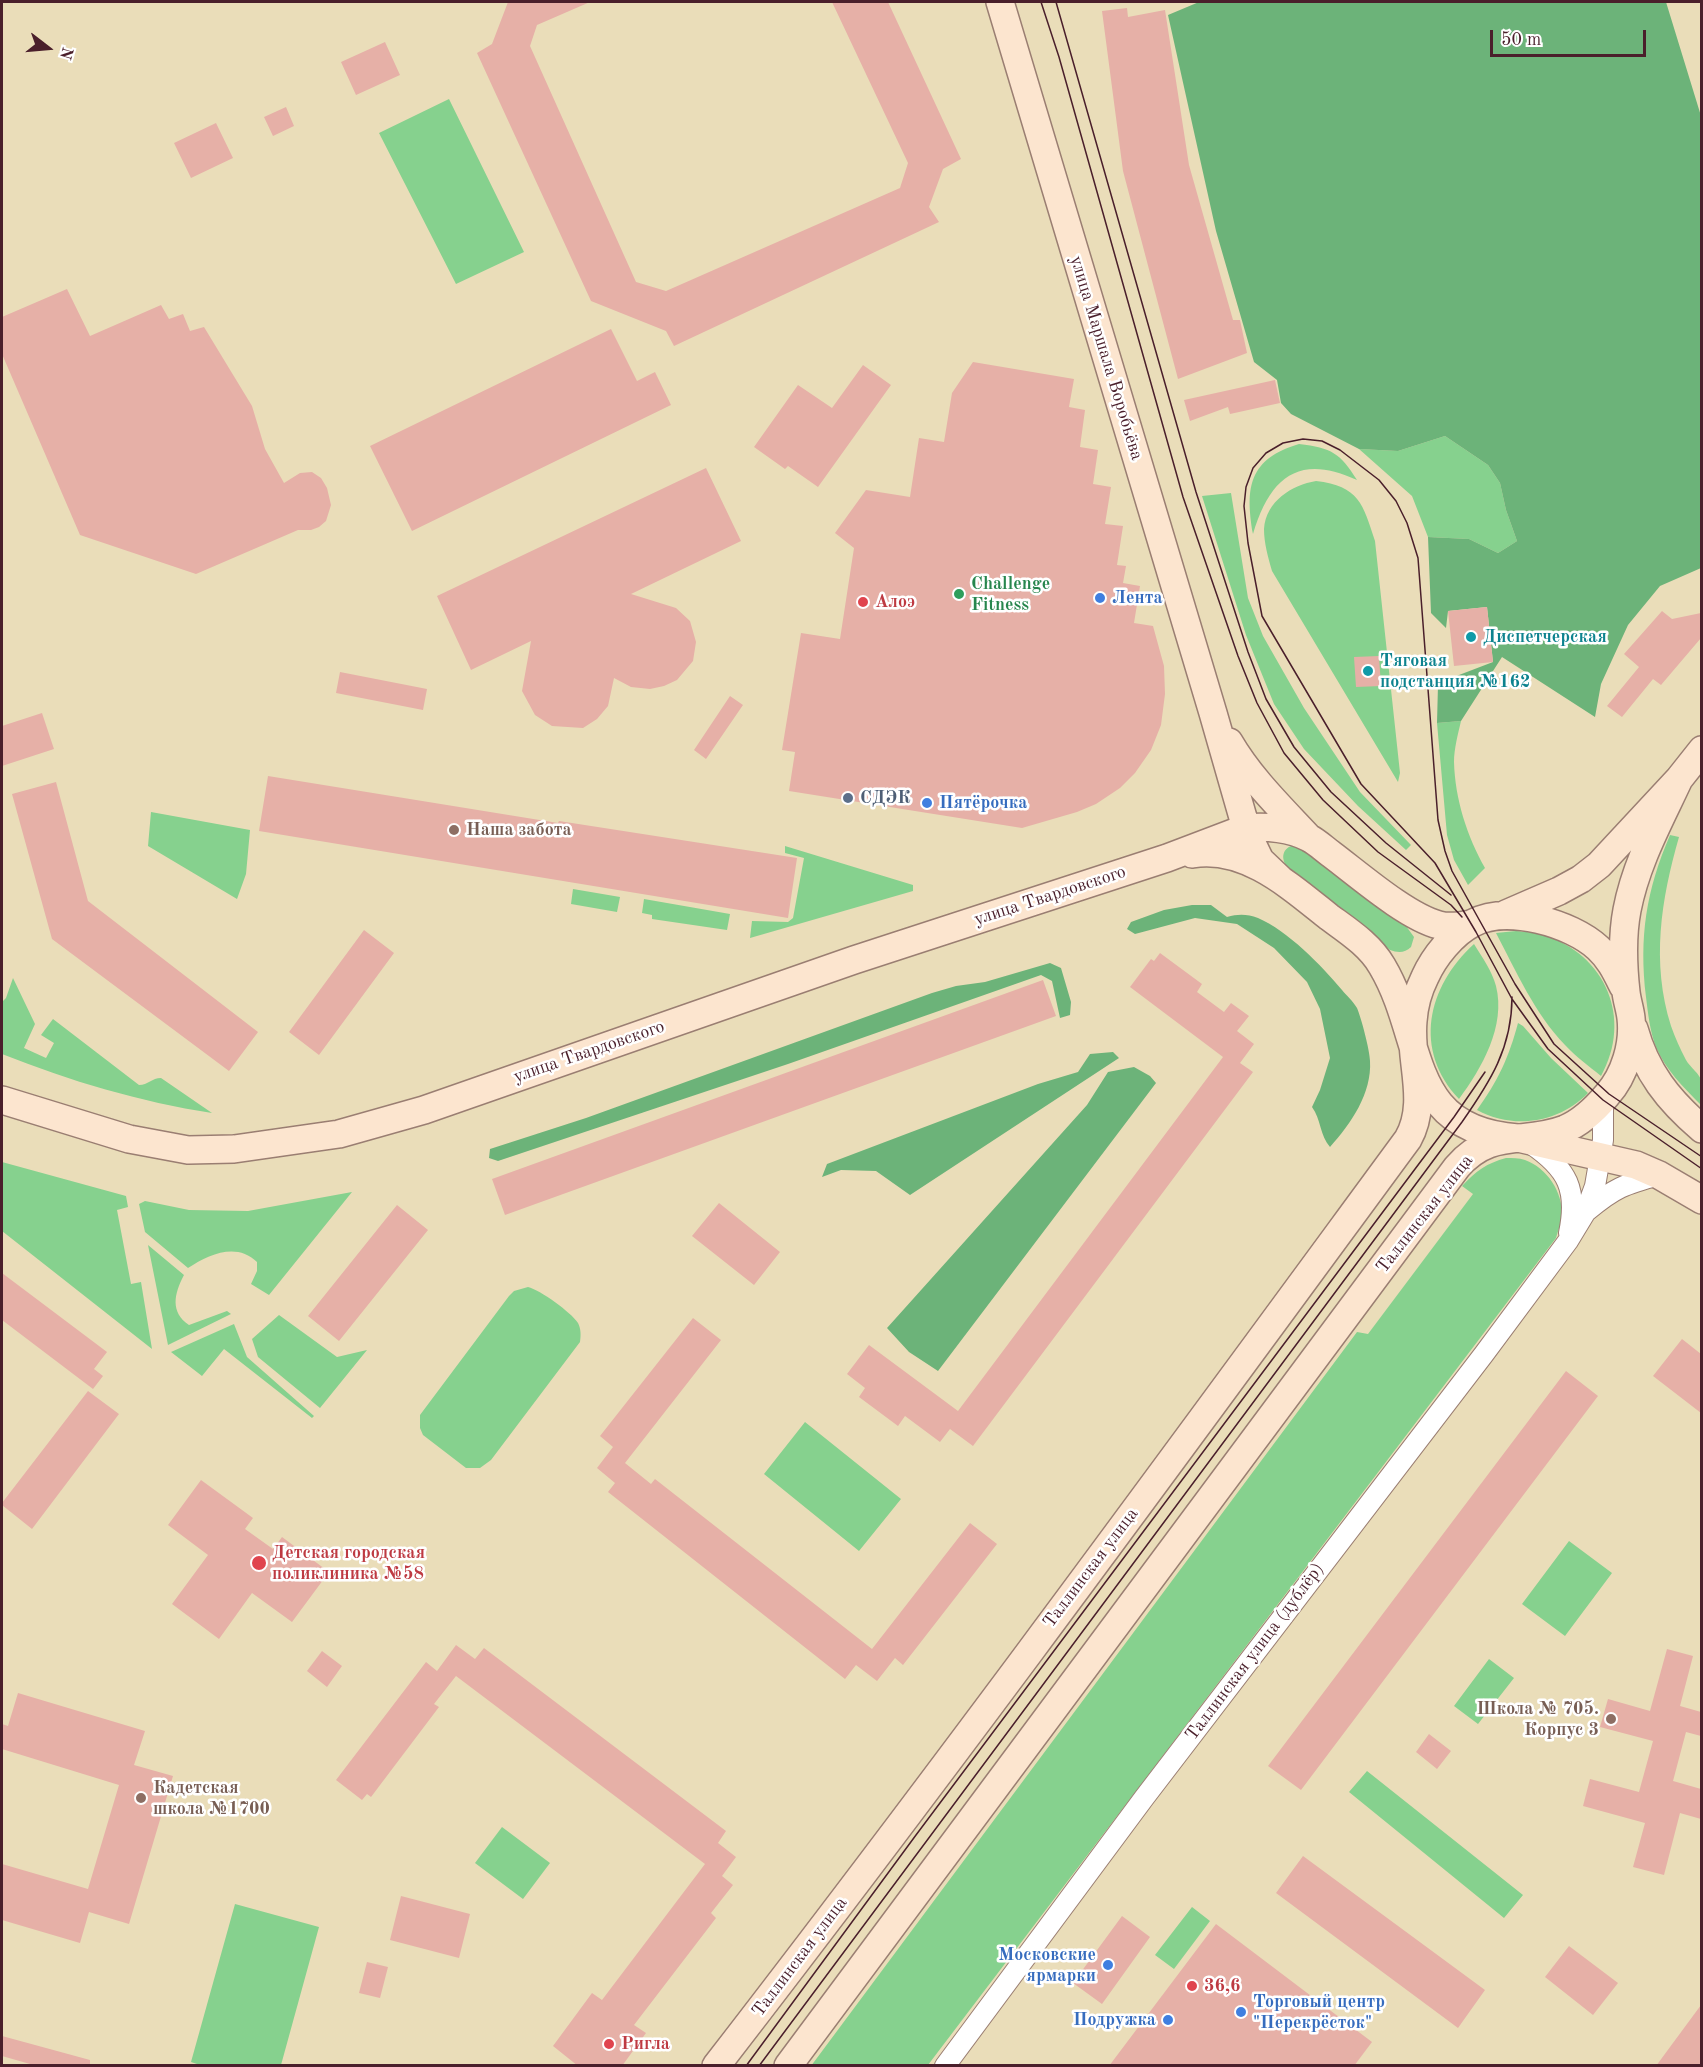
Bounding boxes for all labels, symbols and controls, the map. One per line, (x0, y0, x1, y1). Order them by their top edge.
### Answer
north arrow (18, 18, 78, 78)
scale bar (1493, 18, 1649, 56)
text: 50 m (1501, 31, 1541, 49)
text: N (56, 45, 75, 61)
street label: улица Маршала Воробьёва (1065, 253, 1147, 463)
place label: Challenge Fitness (971, 573, 1050, 616)
marker: Challenge Fitness (952, 587, 966, 601)
place label: Лента (1112, 587, 1163, 609)
place label: Алоэ (875, 591, 915, 613)
marker: Лента (1093, 591, 1107, 605)
marker: Алоэ (856, 595, 870, 609)
place label: Диспетчерская (1483, 626, 1607, 648)
marker: Диспетчерская (1464, 630, 1478, 644)
place label: Тяговая подстанция №162 (1380, 650, 1530, 692)
marker: Тяговая подстанция №162 (1361, 664, 1375, 678)
place label: СДЭК (860, 787, 910, 809)
marker: СДЭК (841, 791, 855, 805)
place label: Пятёрочка (939, 792, 1027, 814)
marker: Пятёрочка (920, 796, 934, 810)
place label: Наша забота (466, 819, 572, 841)
marker: Наша забота (447, 823, 461, 837)
street label: улица Твардовского (971, 861, 1129, 931)
street label: улица Твардовского (511, 1016, 667, 1088)
street label: Таллинская улица (1372, 1150, 1478, 1278)
street label: Таллинская улица (1039, 1504, 1143, 1632)
place label: Детская городская поликлиника №58 (272, 1542, 425, 1584)
marker: Детская городская поликлиника №58 (250, 1554, 268, 1572)
street label: Таллинская улица (дублёр) (1181, 1559, 1329, 1745)
place label: Школа № 705. Корпус 3 (1476, 1698, 1599, 1740)
marker: Школа № 705. Корпус 3 (1604, 1712, 1618, 1726)
place label: Кадетская школа №1700 (153, 1777, 270, 1820)
marker: Кадетская школа №1700 (134, 1791, 148, 1805)
street label: Таллинская улица (748, 1893, 852, 2021)
place label: Московские ярмарки (998, 1944, 1096, 1986)
marker: Московские ярмарки (1101, 1958, 1115, 1972)
place label: 36,6 (1204, 1975, 1240, 1997)
marker: 36,6 (1185, 1979, 1199, 1993)
place label: Торговый центр "Перекрёсток" (1253, 1991, 1385, 2034)
marker: Торговый центр "Перекрёсток" (1234, 2005, 1248, 2019)
place label: Подружка (1073, 2009, 1156, 2031)
marker: Подружка (1161, 2013, 1175, 2027)
place label: Ригла (621, 2033, 670, 2055)
marker: Ригла (602, 2037, 616, 2051)

